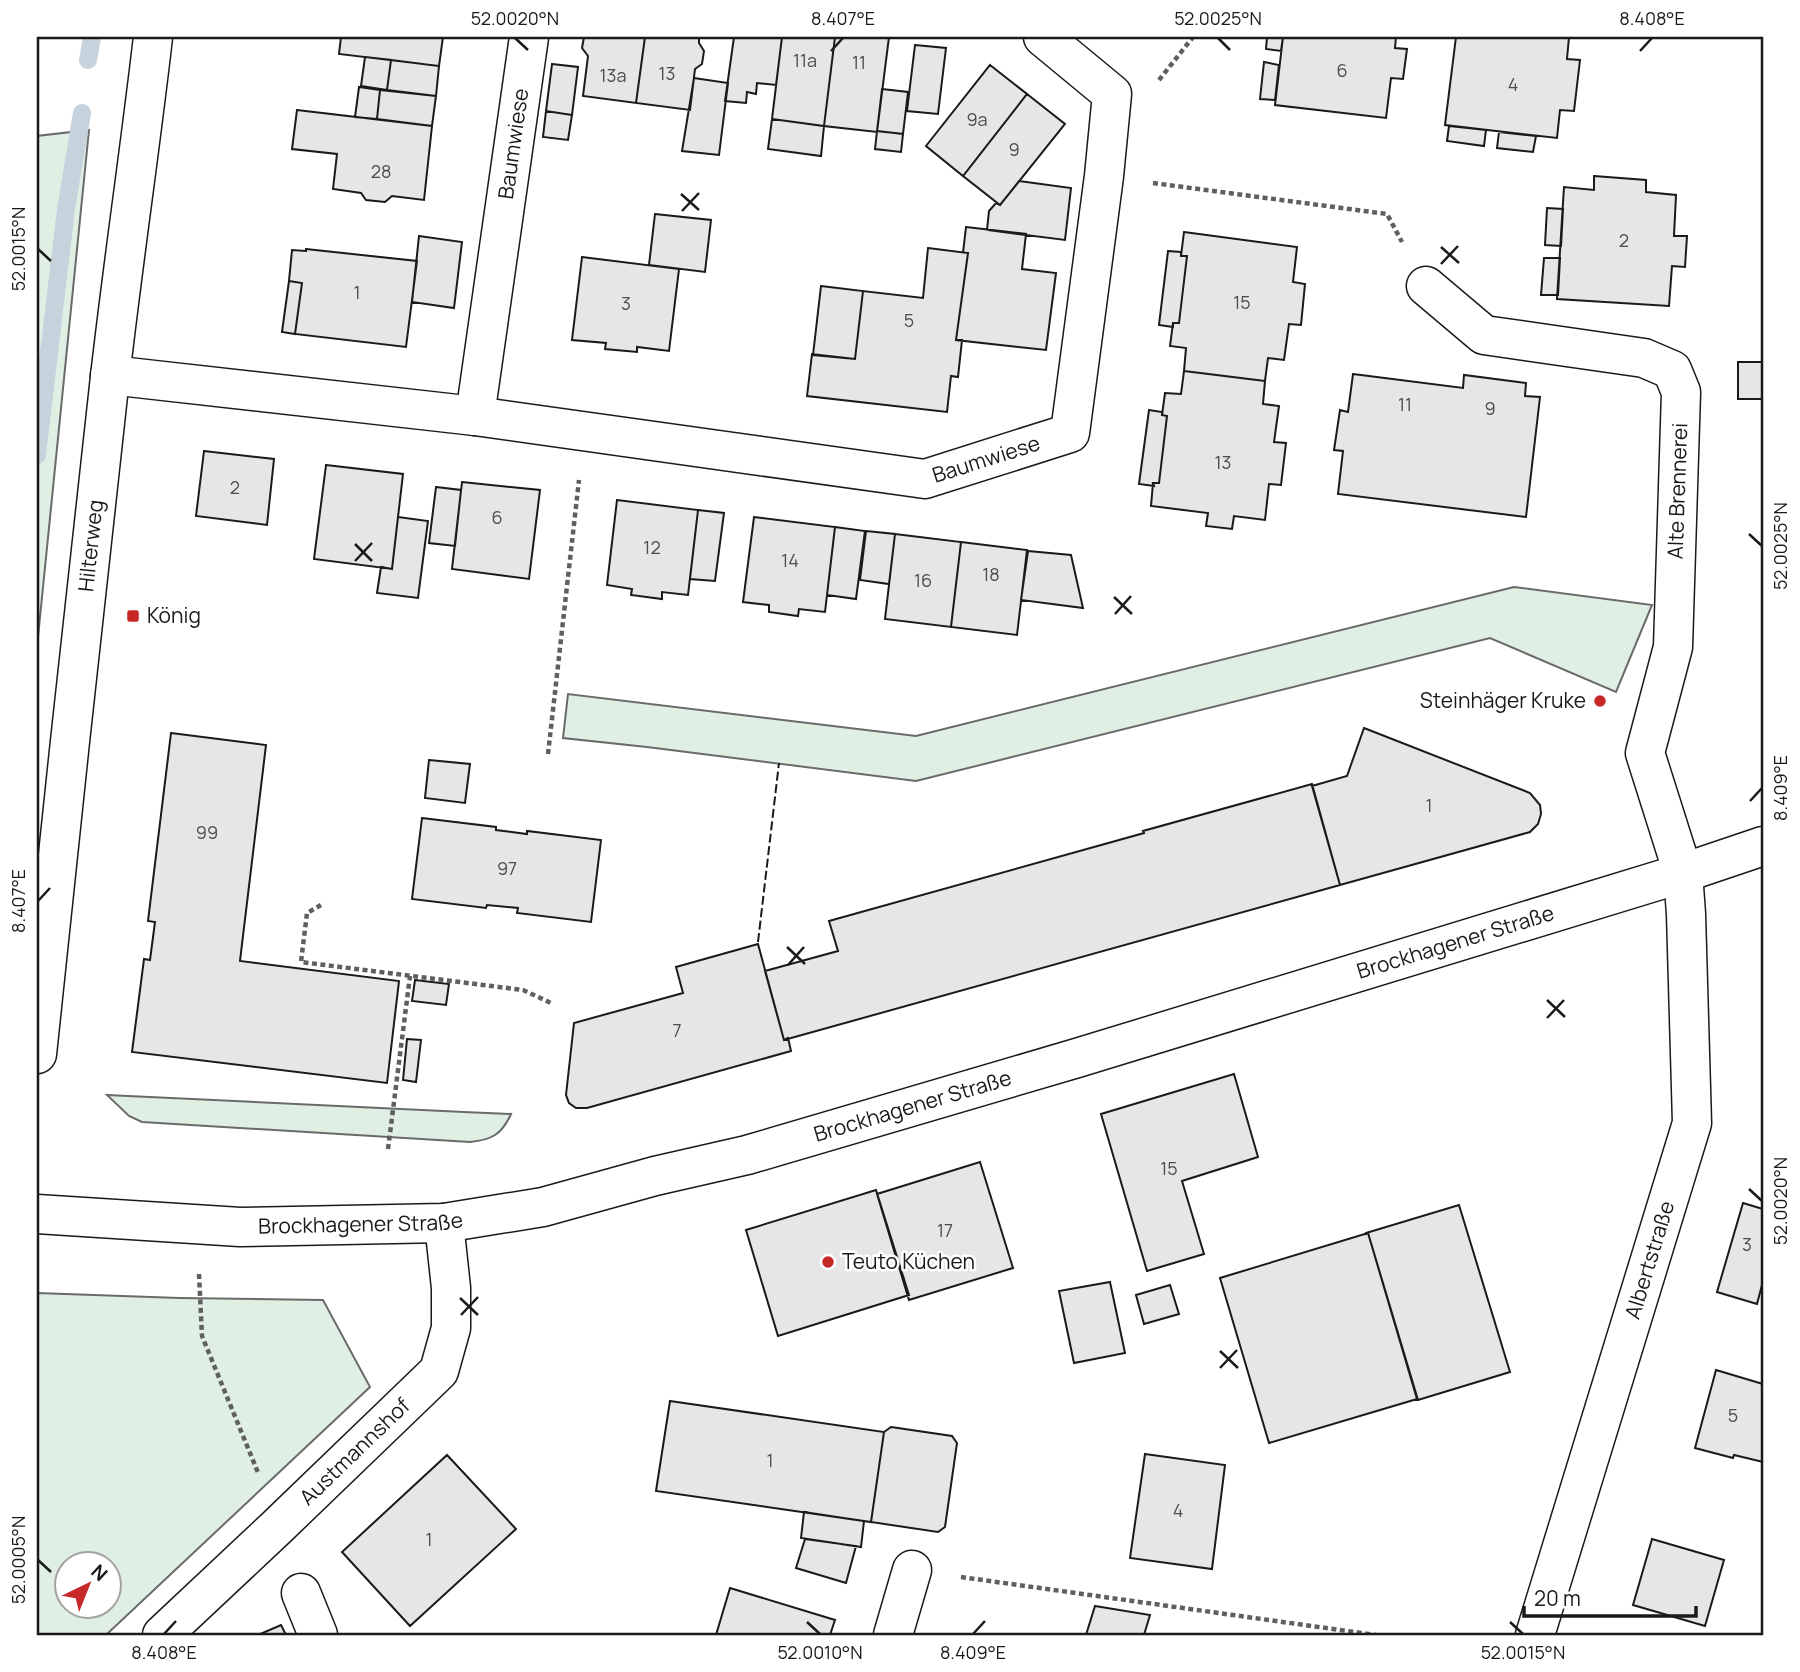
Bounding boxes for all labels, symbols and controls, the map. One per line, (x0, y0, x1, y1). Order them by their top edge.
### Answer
text: 52.0020°N (471, 6, 559, 30)
text: 8.407°E (811, 6, 875, 30)
text: 52.0025°N (1174, 6, 1262, 30)
text: 8.408°E (1619, 6, 1685, 30)
house number: 11a (793, 48, 817, 72)
house number: 11 (852, 50, 866, 74)
house number: 6 (1336, 58, 1348, 82)
house number: 13 (659, 61, 675, 85)
house number: 13a (600, 63, 626, 87)
house number: 4 (1508, 72, 1518, 96)
street label: Baumwiese (491, 86, 535, 201)
house number: 9a (966, 107, 988, 131)
house number: 9 (1008, 137, 1020, 161)
house number: 28 (371, 159, 391, 183)
text: 52.0015°N (6, 207, 30, 291)
house number: 2 (1619, 228, 1629, 252)
house number: 1 (353, 280, 361, 304)
house number: 15 (1233, 290, 1251, 314)
house number: 3 (621, 291, 631, 315)
house number: 5 (904, 308, 914, 332)
house number: 11 (1398, 392, 1412, 416)
house number: 9 (1484, 396, 1496, 420)
street label: Alte Brennerei (1661, 422, 1693, 560)
street label: Baumwiese (929, 428, 1043, 489)
house number: 13 (1215, 450, 1231, 474)
house number: 2 (230, 475, 240, 499)
street label: Hilterweg (71, 498, 109, 593)
text: 52.0025°N (1768, 502, 1792, 590)
house number: 6 (491, 505, 503, 529)
house number: 12 (643, 535, 661, 559)
house number: 14 (781, 548, 799, 572)
house number: 18 (982, 562, 1000, 586)
house number: 16 (914, 568, 932, 592)
place label: König (147, 601, 201, 629)
marker: König (125, 608, 141, 624)
place label: Steinhäger Kruke (1420, 686, 1586, 714)
marker: Steinhäger Kruke (1592, 693, 1608, 709)
text: 8.409°E (1768, 755, 1792, 821)
house number: 1 (1425, 793, 1433, 817)
house number: 99 (196, 820, 218, 844)
house number: 97 (497, 856, 517, 880)
text: 8.407°E (6, 869, 30, 933)
street label: Brockhagener Straße (1353, 898, 1557, 985)
house number: 7 (672, 1018, 682, 1042)
street label: Brockhagener Straße (810, 1063, 1015, 1148)
house number: 15 (1160, 1156, 1178, 1180)
text: 52.0020°N (1768, 1157, 1792, 1245)
street label: Albertstraße (1618, 1197, 1680, 1322)
street label: Brockhagener Straße (258, 1205, 465, 1240)
house number: 17 (937, 1218, 953, 1242)
house number: 3 (1742, 1232, 1752, 1256)
place label: Teuto Küchen (842, 1247, 975, 1275)
marker: Teuto Küchen (820, 1254, 836, 1270)
street label: Austmannshof (293, 1391, 416, 1511)
house number: 5 (1728, 1403, 1738, 1427)
house number: 1 (766, 1448, 774, 1472)
house number: 4 (1173, 1498, 1183, 1522)
text: 52.0005°N (6, 1516, 30, 1604)
house number: 1 (425, 1527, 433, 1551)
north arrow (52, 1550, 122, 1620)
text: N (86, 1558, 113, 1587)
scale bar (1524, 1574, 1695, 1618)
text: 20 m (1534, 1584, 1581, 1612)
text: 8.408°E (131, 1640, 197, 1664)
text: 52.0010°N (777, 1640, 863, 1664)
text: 8.409°E (940, 1640, 1006, 1664)
text: 52.0015°N (1481, 1640, 1565, 1664)

